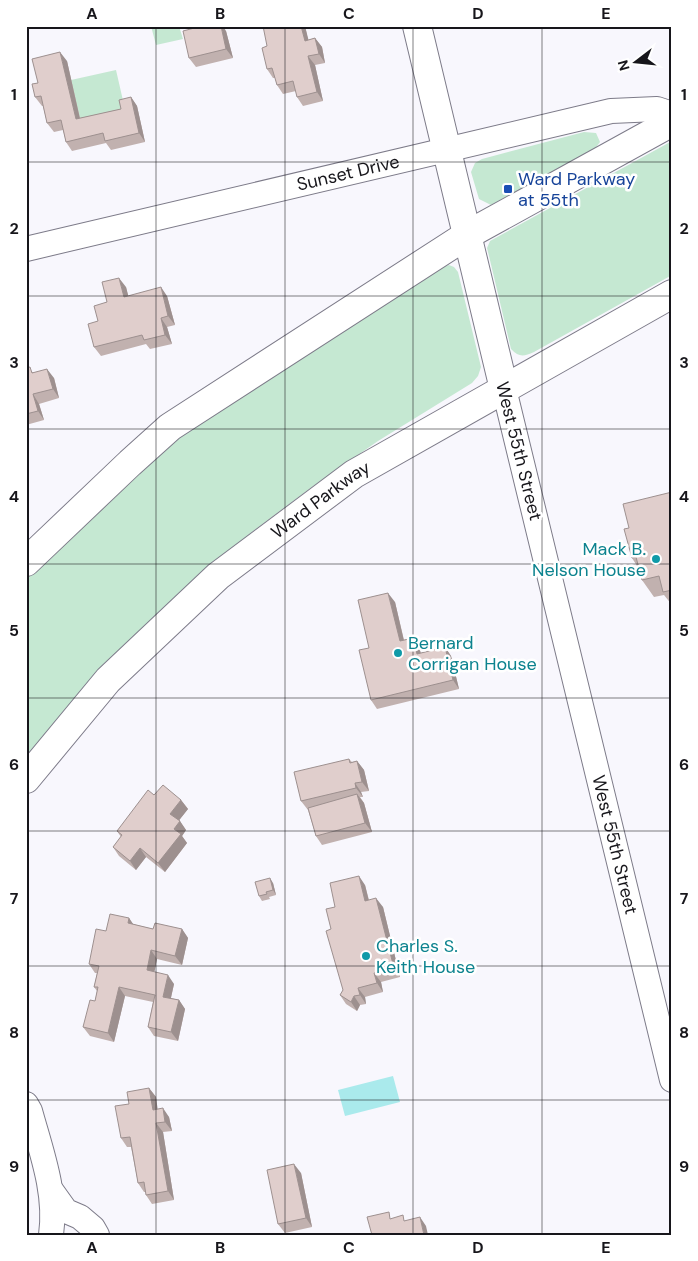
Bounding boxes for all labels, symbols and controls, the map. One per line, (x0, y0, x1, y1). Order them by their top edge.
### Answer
text: A (86, 3, 98, 24)
text: B (215, 3, 225, 24)
text: C (343, 3, 355, 24)
text: D (472, 3, 484, 24)
text: E (601, 3, 611, 24)
north arrow (610, 38, 660, 88)
text: N (613, 58, 634, 73)
text: 1 (11, 84, 17, 105)
text: 1 (681, 84, 687, 105)
street label: Sunset Drive (294, 149, 402, 197)
place label: Ward Parkway at 55th (518, 167, 635, 212)
marker: Ward Parkway at 55th (502, 183, 514, 195)
text: 2 (9, 218, 19, 239)
text: 2 (679, 218, 689, 239)
text: 3 (9, 352, 19, 373)
text: 3 (679, 352, 689, 373)
street label: West 55th Street (490, 379, 548, 523)
street label: Ward Parkway (266, 455, 374, 544)
text: 4 (9, 486, 19, 507)
text: 4 (679, 486, 689, 507)
place label: Mack B. Nelson House (532, 537, 646, 582)
marker: Mack B. Nelson House (650, 553, 662, 565)
text: 5 (9, 620, 19, 641)
text: 5 (679, 620, 689, 641)
place label: Bernard Corrigan House (408, 631, 537, 676)
marker: Bernard Corrigan House (392, 647, 404, 659)
text: 6 (9, 754, 19, 775)
text: 6 (679, 754, 689, 775)
street label: West 55th Street (586, 773, 643, 917)
text: 7 (10, 888, 19, 909)
text: 7 (680, 888, 689, 909)
place label: Charles S. Keith House (376, 934, 475, 979)
marker: Charles S. Keith House (360, 950, 372, 962)
text: 8 (9, 1022, 19, 1043)
text: 8 (679, 1022, 689, 1043)
text: 9 (9, 1156, 19, 1177)
text: 9 (679, 1156, 689, 1177)
text: A (86, 1237, 98, 1258)
text: B (215, 1237, 225, 1258)
text: C (343, 1237, 355, 1258)
text: D (472, 1237, 484, 1258)
text: E (601, 1237, 611, 1258)

